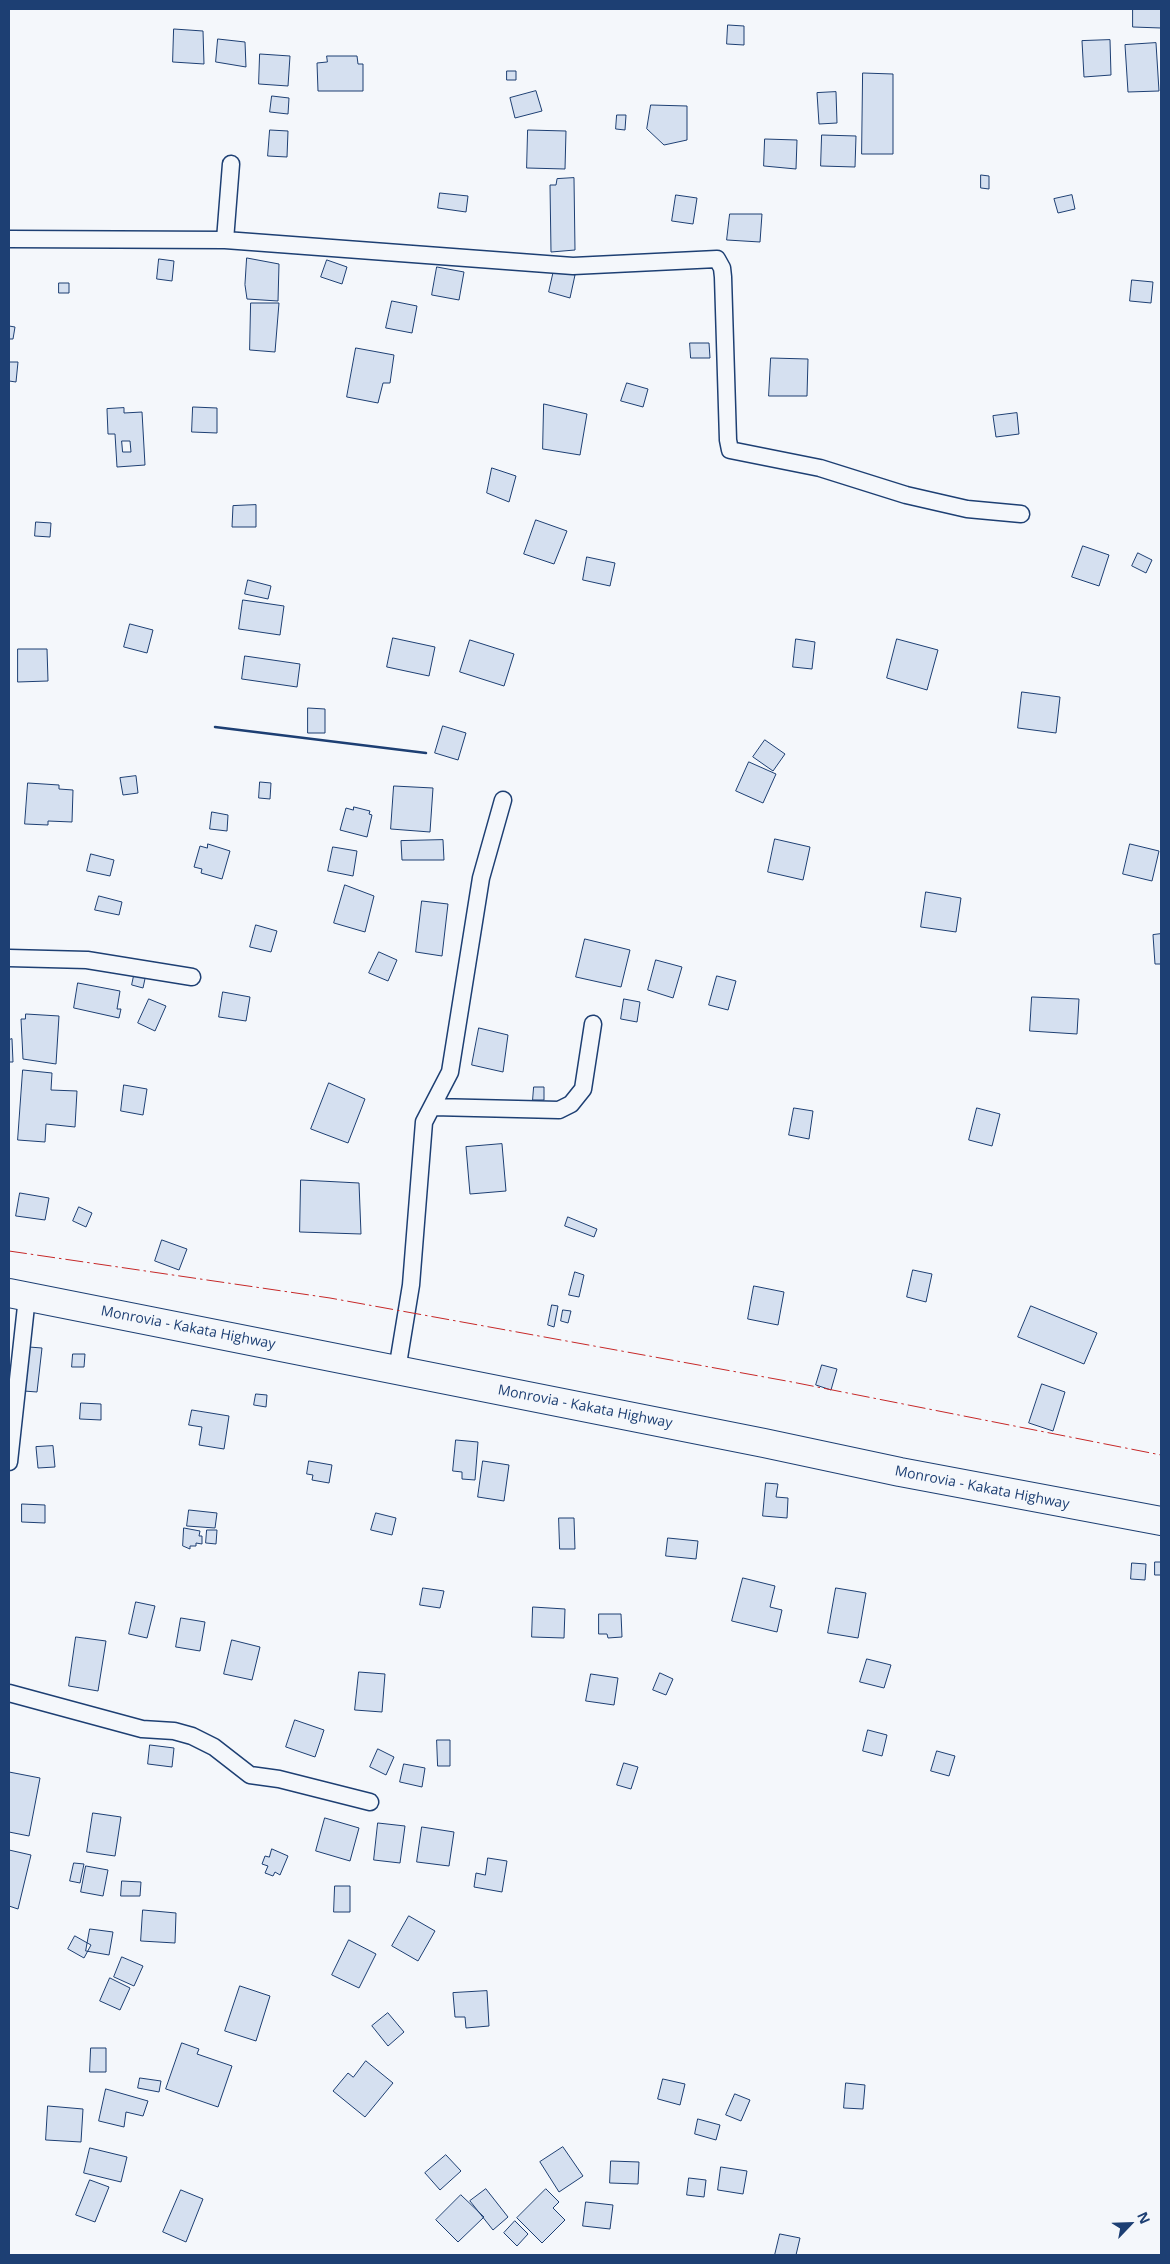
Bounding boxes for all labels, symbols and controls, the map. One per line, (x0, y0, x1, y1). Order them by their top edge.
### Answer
street label: Monrovia - Kakata Highway (99, 1303, 277, 1353)
street label: Monrovia - Kakata Highway (496, 1382, 674, 1432)
street label: Monrovia - Kakata Highway (893, 1463, 1071, 1513)
north arrow (1105, 2199, 1155, 2249)
text: N (1133, 2209, 1155, 2227)

